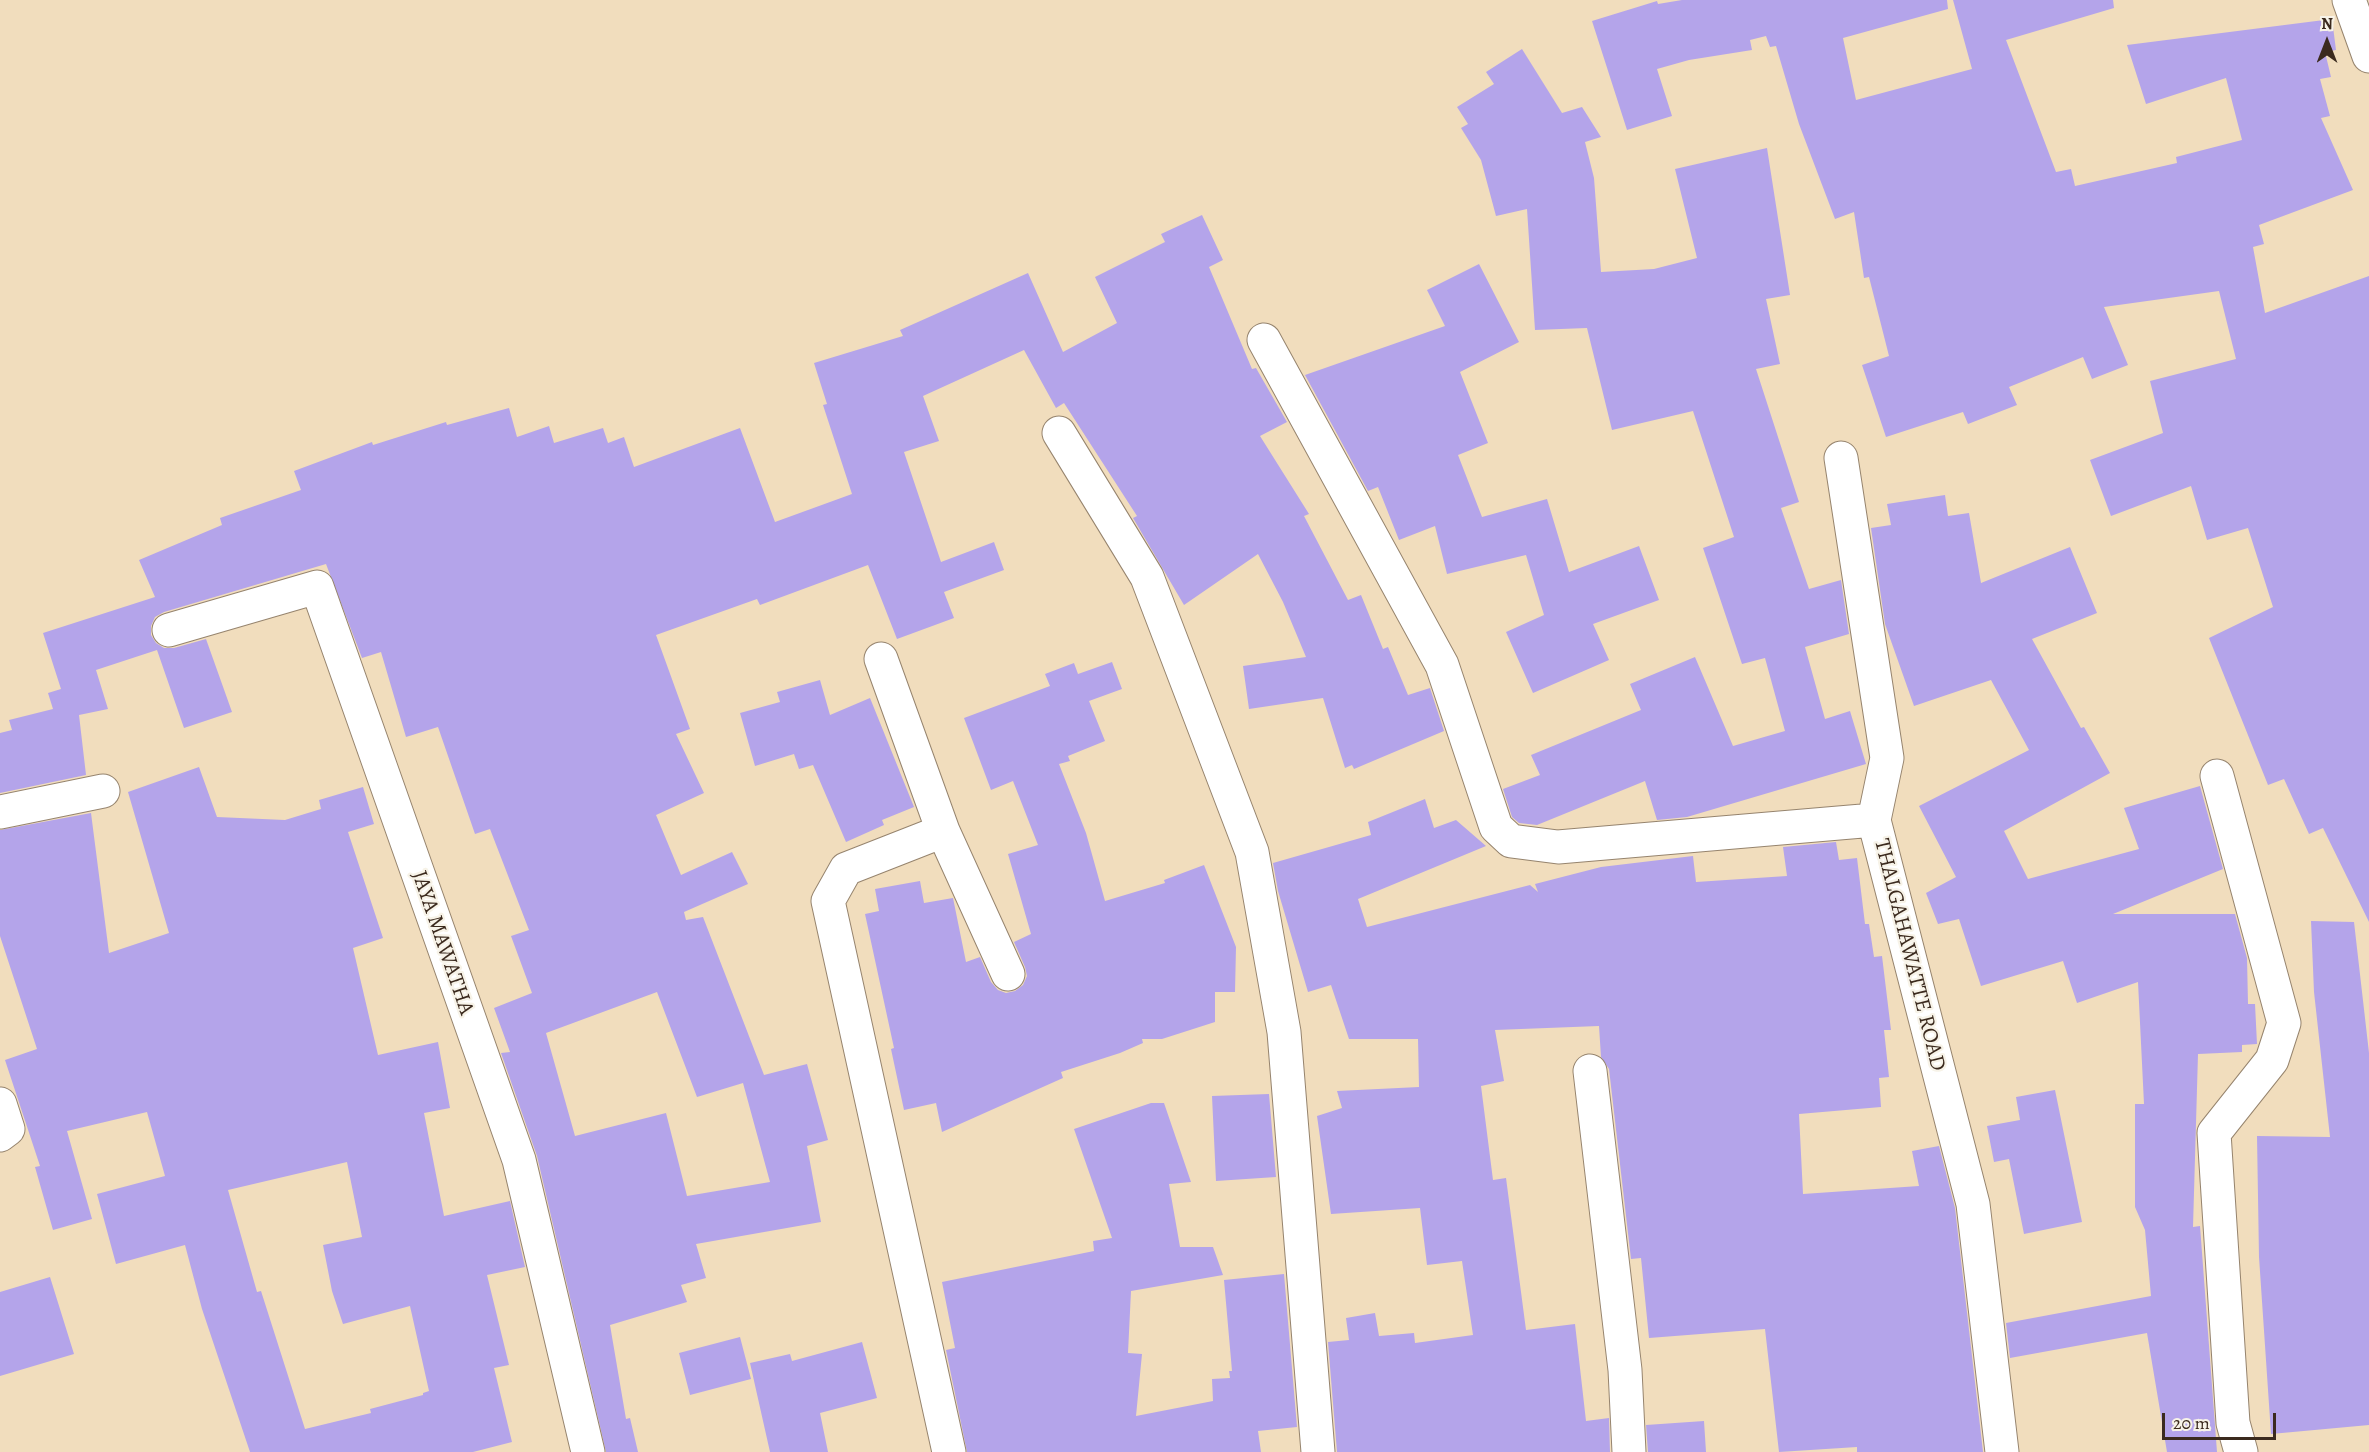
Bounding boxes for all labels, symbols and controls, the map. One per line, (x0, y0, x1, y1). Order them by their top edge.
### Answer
north arrow (2297, 12, 2357, 72)
text: N (2321, 13, 2333, 35)
street label: THALGAHAWATTE ROAD (1867, 836, 1951, 1074)
street label: JAYA MAWATHA (405, 867, 479, 1019)
scale bar (2165, 1401, 2279, 1439)
text: 20 m (2173, 1411, 2210, 1435)

